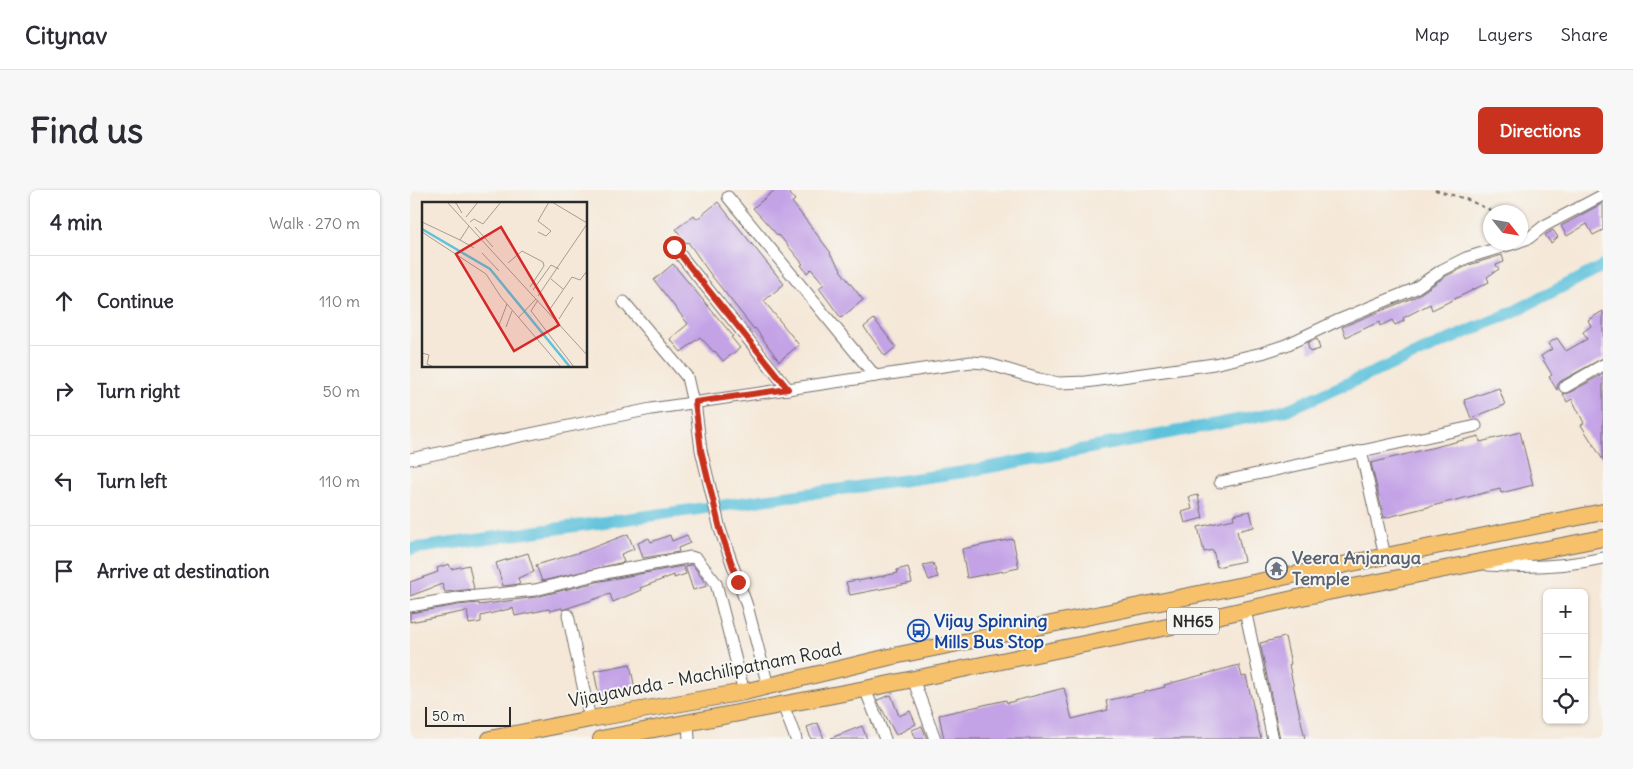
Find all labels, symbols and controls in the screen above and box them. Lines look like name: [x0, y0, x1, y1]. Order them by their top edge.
text: Citynav: [25, 20, 107, 50]
text: Map: [1414, 23, 1449, 46]
text: Layers: [1477, 23, 1533, 46]
text: Share: [1561, 23, 1608, 46]
button: Directions: [1478, 107, 1603, 154]
text: Find us: [30, 108, 143, 152]
inset map: [422, 202, 588, 368]
north arrow: [1483, 205, 1528, 250]
text: 4 min: [50, 209, 102, 236]
text: Walk · 270 m: [269, 213, 360, 233]
route start: [663, 236, 686, 259]
icon: ahead: [50, 287, 78, 315]
text: Continue: [97, 289, 174, 313]
text: 110 m: [319, 291, 360, 311]
icon: right: [50, 377, 78, 405]
text: Turn right: [97, 379, 180, 403]
text: 50 m: [322, 381, 360, 401]
icon: left: [50, 467, 78, 495]
text: Turn left: [97, 469, 167, 493]
text: 110 m: [319, 471, 360, 491]
place label: Veera Anjanaya Temple: [1292, 546, 1421, 590]
temple icon: Veera Anjanaya Temple: [1264, 556, 1288, 580]
icon: arrive: [50, 557, 78, 585]
text: Arrive at destination: [97, 559, 270, 583]
route end: [727, 571, 750, 594]
map controls: [1543, 589, 1588, 724]
button: +: [1543, 589, 1588, 634]
road number: NH65: [1167, 608, 1219, 634]
place label: Vijay Spinning Mills Bus Stop: [934, 609, 1048, 653]
bus stop icon: Vijay Spinning Mills Bus Stop: [906, 619, 930, 643]
button: −: [1543, 634, 1588, 679]
street label: Vijayawada - Machilipatnam Road: [567, 637, 844, 712]
button: locate: [1543, 679, 1588, 724]
scale bar: [425, 704, 511, 727]
text: 50 m: [432, 707, 465, 725]

